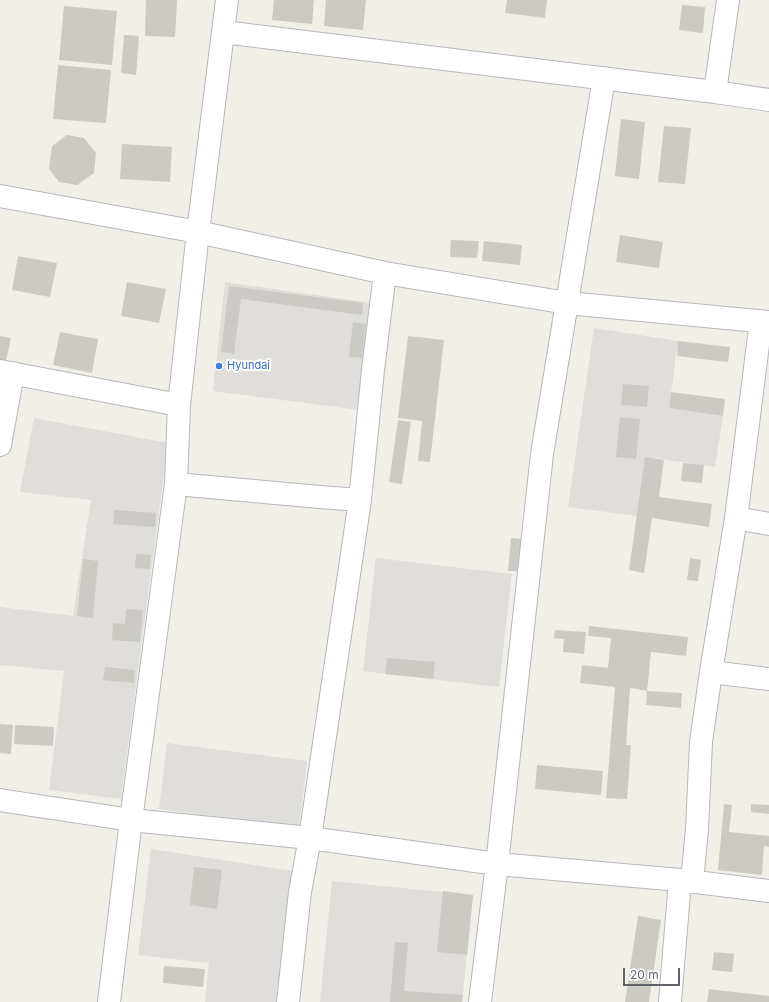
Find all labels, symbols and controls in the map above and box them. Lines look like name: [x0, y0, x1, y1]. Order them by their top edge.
place label: Hyundai: [227, 359, 270, 373]
marker: Hyundai: [214, 361, 224, 371]
scale bar: [625, 960, 682, 986]
text: 20 m: [630, 967, 659, 982]

